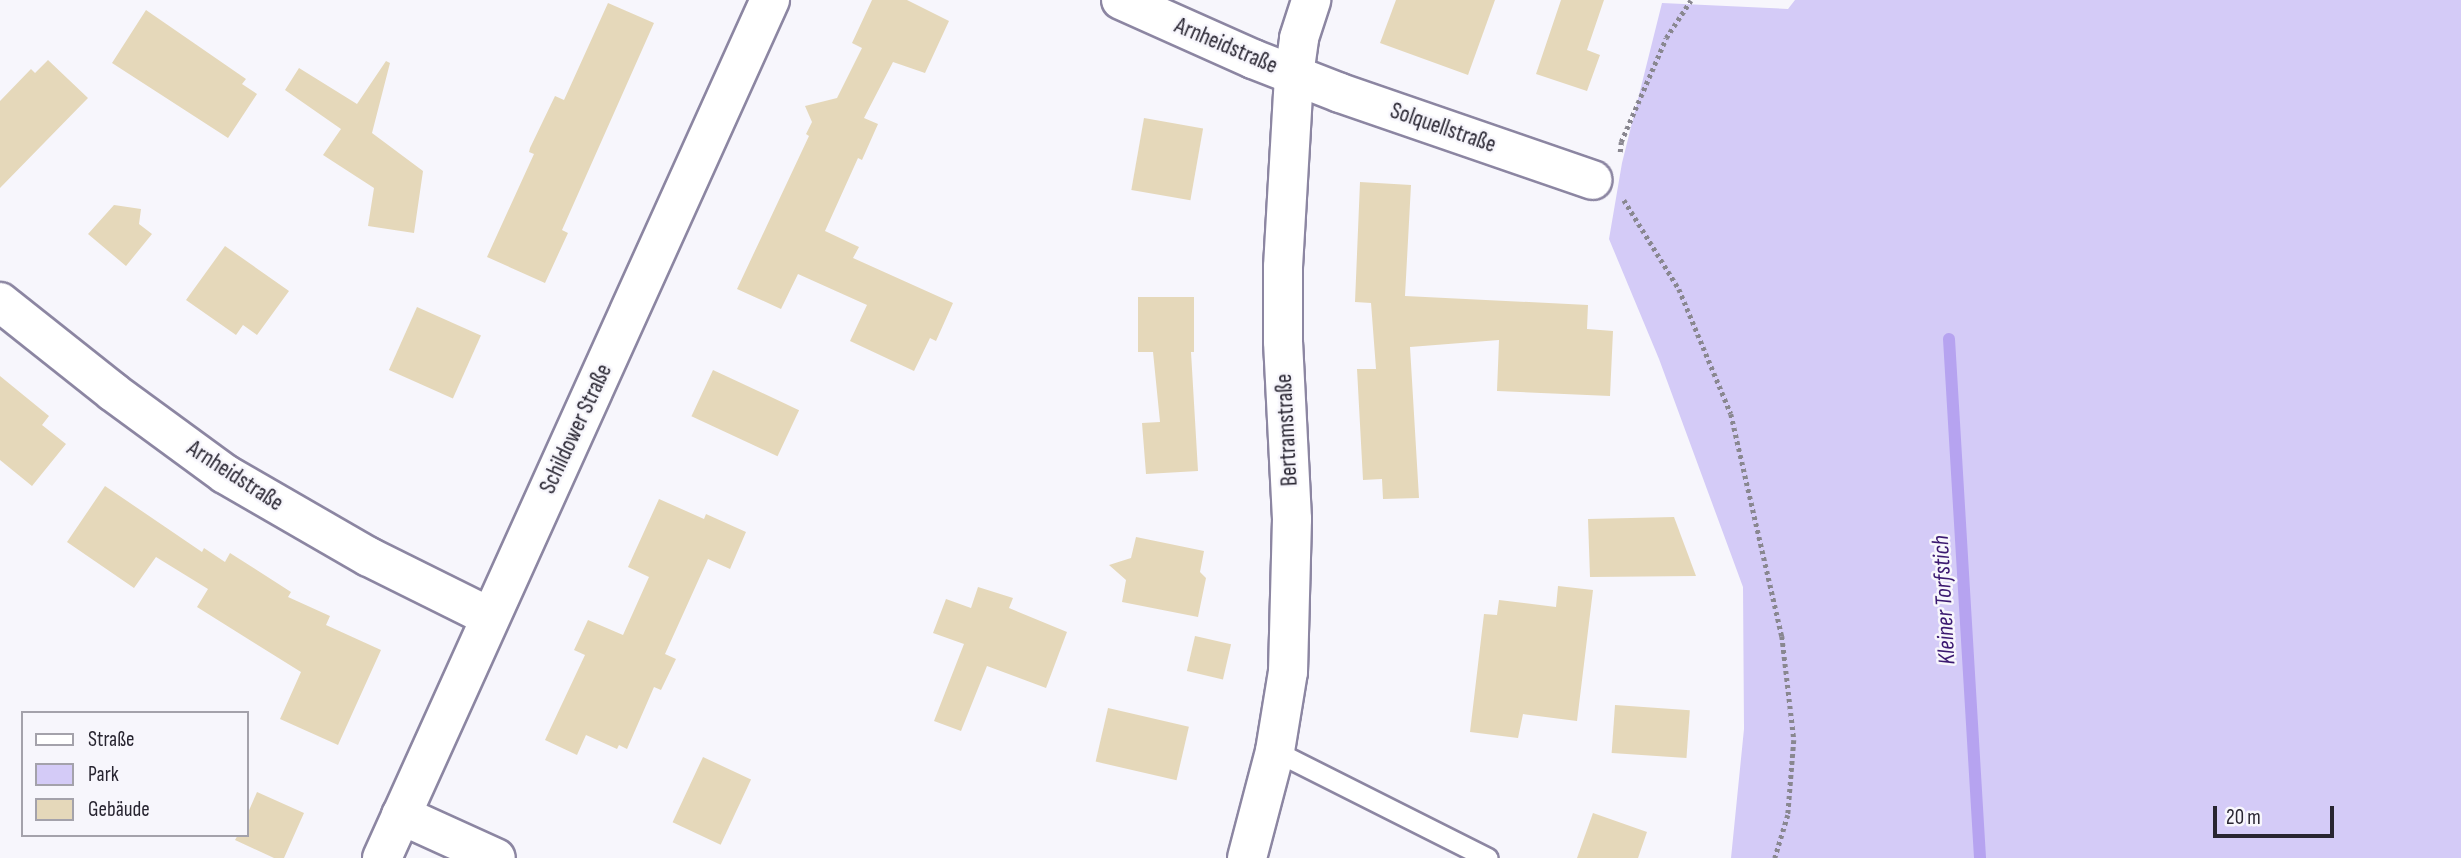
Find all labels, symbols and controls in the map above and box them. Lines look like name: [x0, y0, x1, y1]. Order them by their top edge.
street label: Arnheidstraße: [1170, 12, 1282, 80]
street label: Solquellstraße: [1387, 97, 1499, 159]
street label: Schildower Straße: [534, 360, 618, 498]
street label: Bertramstraße: [1270, 373, 1304, 487]
street label: Arnheidstraße: [182, 435, 288, 517]
water label: Kleiner Torfstich: [1926, 535, 1962, 665]
legend: [21, 711, 248, 837]
text: Straße: [88, 727, 134, 752]
text: Park: [88, 762, 119, 787]
scale bar: [2216, 792, 2337, 836]
text: Gebäude: [88, 797, 150, 822]
text: 20 m: [2226, 805, 2261, 830]

